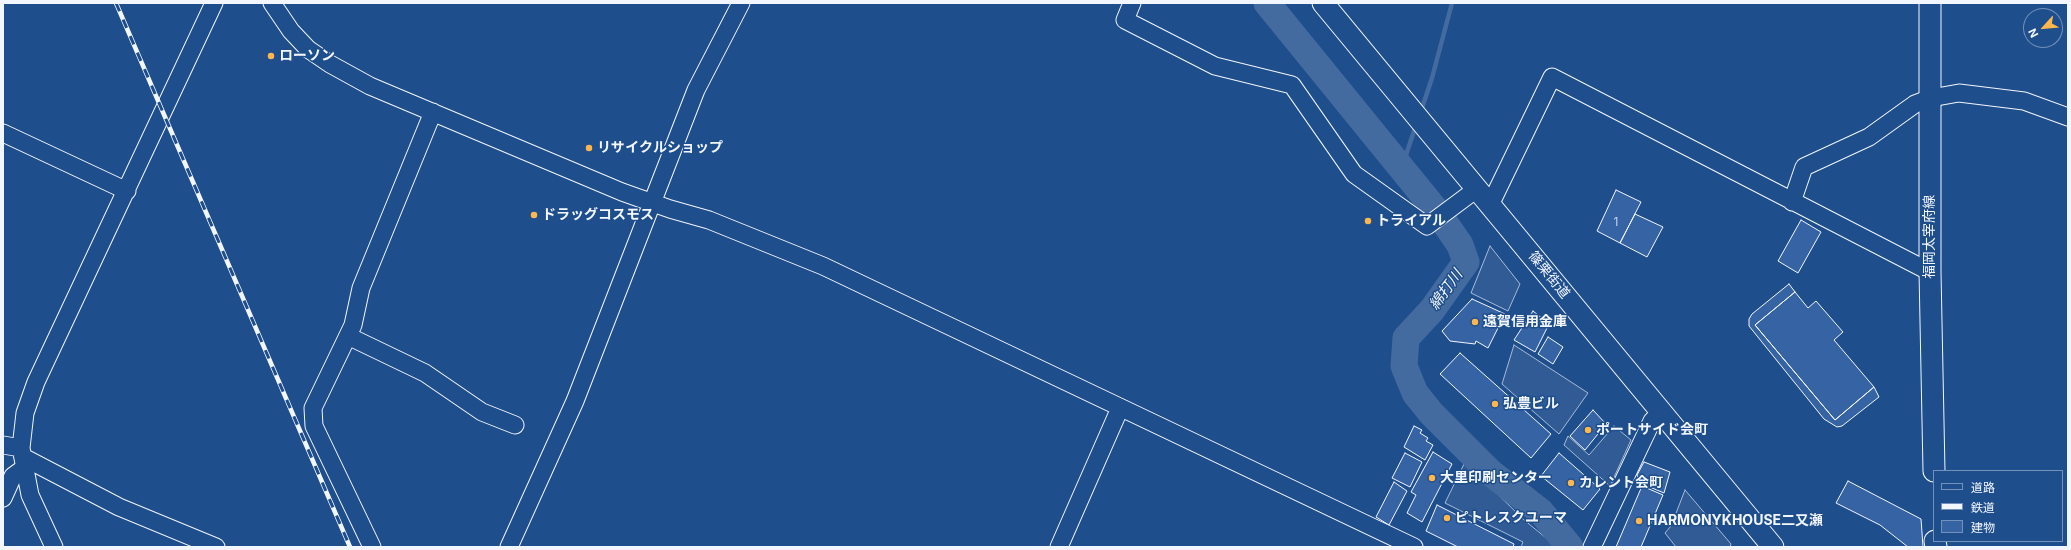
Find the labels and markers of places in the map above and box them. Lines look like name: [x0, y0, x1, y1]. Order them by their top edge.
place label: ローソン: [279, 48, 335, 64]
marker: ローソン: [266, 51, 276, 61]
place label: リサイクルショップ: [597, 140, 723, 156]
marker: リサイクルショップ: [584, 143, 594, 153]
place label: ドラッグコスモス: [542, 207, 654, 223]
marker: ドラッグコスモス: [529, 210, 539, 220]
place label: トライアル: [1376, 213, 1446, 229]
marker: トライアル: [1363, 216, 1373, 226]
place label: 遠賀信用金庫: [1483, 314, 1567, 330]
marker: 遠賀信用金庫: [1470, 317, 1480, 327]
place label: 弘豊ビル: [1503, 396, 1559, 412]
marker: 弘豊ビル: [1490, 399, 1500, 409]
place label: ポートサイド会町: [1596, 422, 1708, 438]
marker: ポートサイド会町: [1583, 425, 1593, 435]
place label: 大里印刷センター: [1440, 470, 1552, 486]
marker: 大里印刷センター: [1427, 473, 1437, 483]
place label: カレント会町: [1579, 475, 1663, 491]
marker: カレント会町: [1566, 478, 1576, 488]
place label: ピトレスクユーマ: [1455, 510, 1567, 526]
marker: ピトレスクユーマ: [1442, 513, 1452, 523]
place label: HARMONYKHOUSE二又瀬: [1647, 513, 1823, 529]
marker: HARMONYKHOUSE二又瀬: [1634, 516, 1644, 526]

